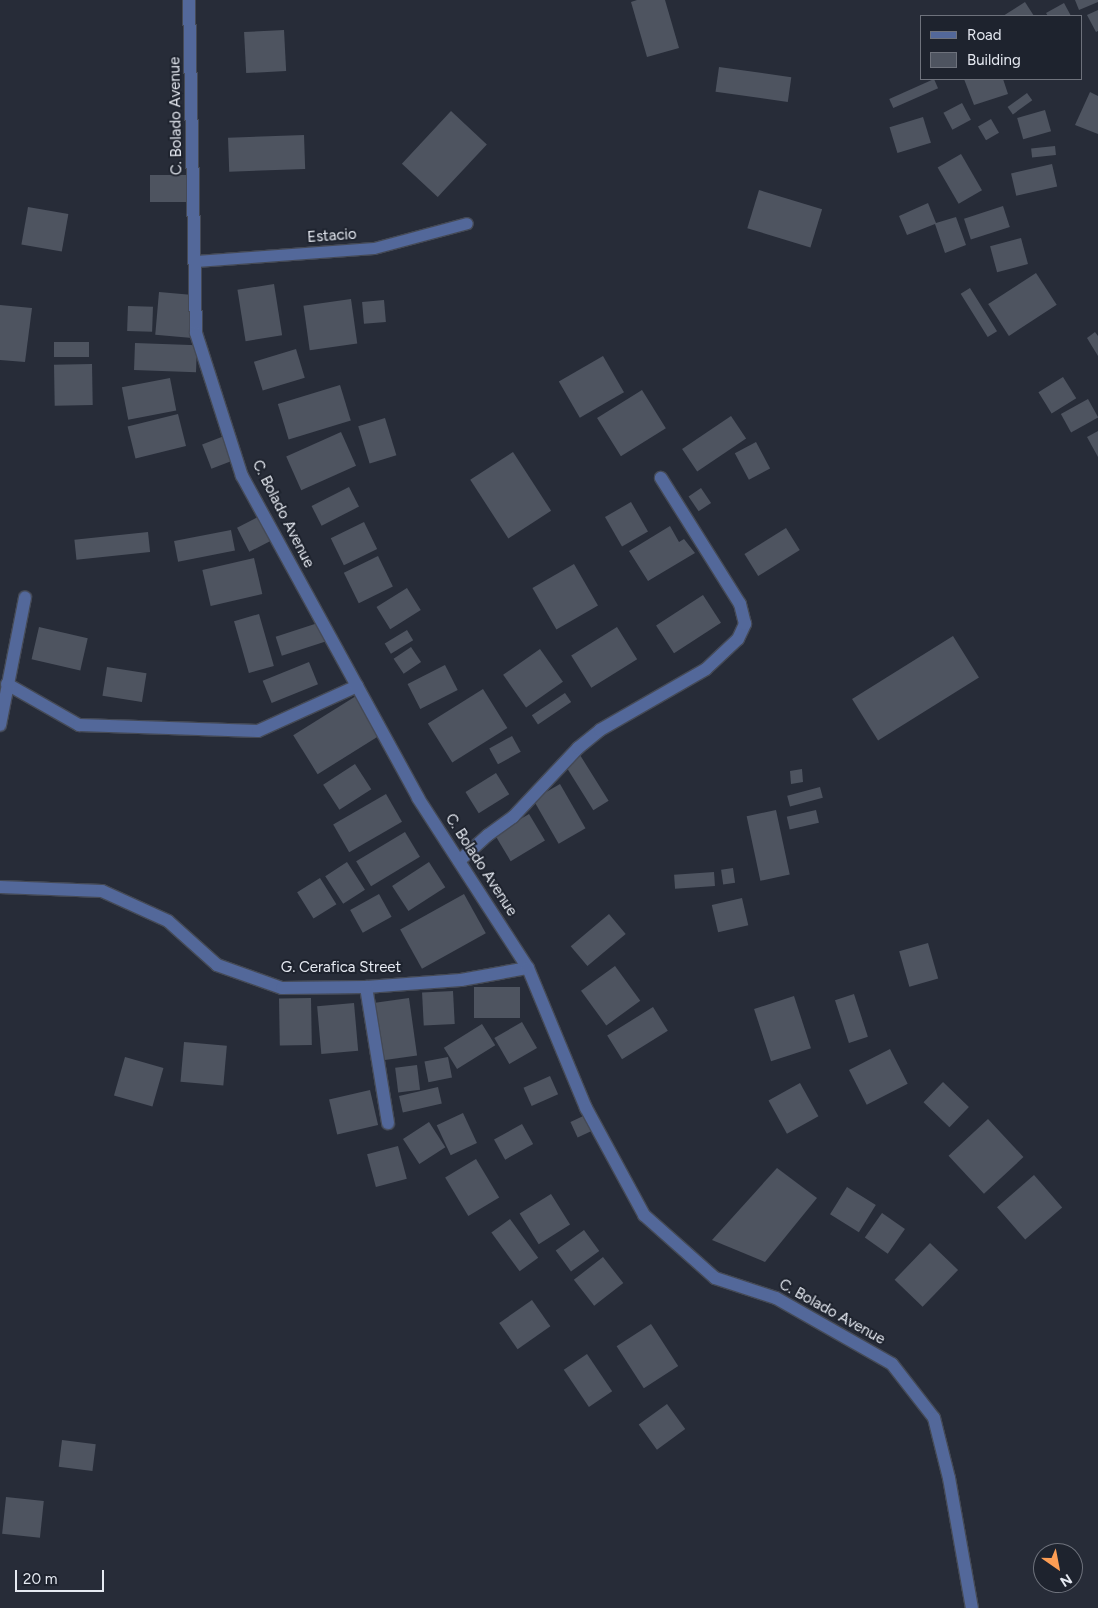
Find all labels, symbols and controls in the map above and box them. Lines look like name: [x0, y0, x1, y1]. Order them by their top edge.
legend: [920, 15, 1083, 80]
text: Road: [967, 26, 1002, 44]
text: Building: [967, 51, 1021, 69]
street label: C. Bolado Avenue: [166, 57, 186, 175]
street label: Estacio: [307, 225, 357, 247]
street label: C. Bolado Avenue: [248, 457, 318, 571]
street label: C. Bolado Avenue: [441, 810, 521, 920]
street label: G. Cerafica Street: [281, 959, 401, 977]
street label: C. Bolado Avenue: [776, 1275, 888, 1349]
north arrow: [1033, 1543, 1083, 1593]
scale bar: [18, 1560, 106, 1592]
text: 20 m: [23, 1570, 57, 1588]
text: N: [1057, 1570, 1075, 1590]

